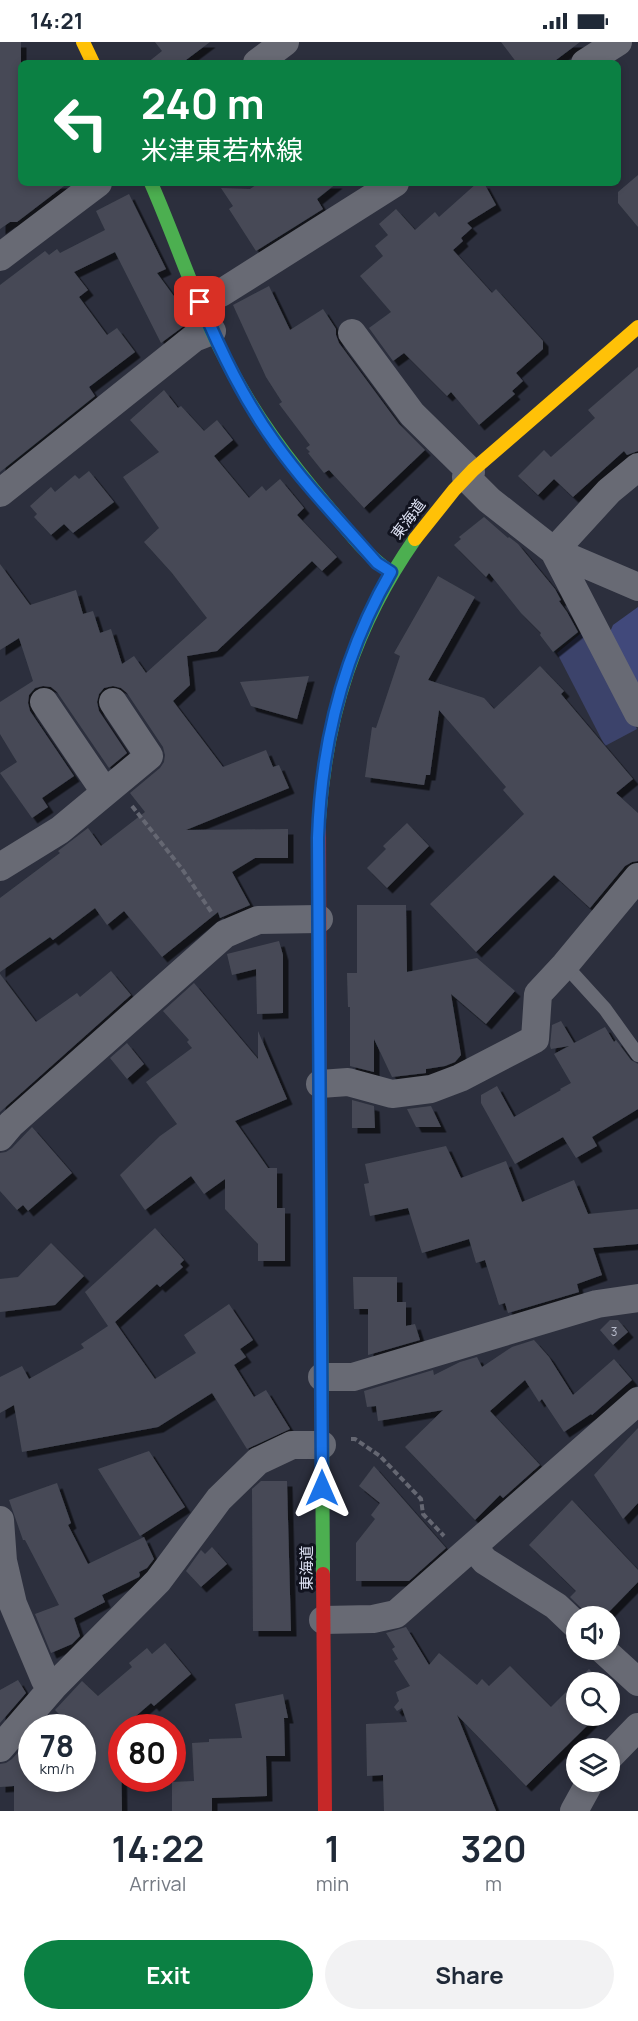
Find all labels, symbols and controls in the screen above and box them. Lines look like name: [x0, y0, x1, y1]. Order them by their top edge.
text: 14:21: [30, 6, 83, 36]
text: 240 m: [141, 74, 265, 132]
icon: left: [42, 84, 120, 162]
text: 米津東若林線: [141, 131, 303, 168]
pin: [174, 276, 225, 327]
icon: arrive: [183, 285, 216, 318]
street label: 東海道: [386, 495, 430, 543]
house number: 3: [611, 1323, 617, 1340]
position arrow: [290, 1456, 354, 1520]
street label: 東海道: [296, 1545, 317, 1591]
map controls: [566, 1606, 620, 1792]
button: sound: [566, 1606, 620, 1660]
button: search: [566, 1672, 620, 1726]
speed limit sign: 80: [108, 1714, 186, 1792]
text: 78: [40, 1725, 74, 1766]
button: layers: [566, 1738, 620, 1792]
text: km/h: [40, 1758, 74, 1779]
text: 14:22: [111, 1824, 204, 1873]
text: 1: [325, 1824, 340, 1873]
text: 320: [461, 1824, 527, 1873]
text: Arrival: [129, 1870, 186, 1897]
text: min: [316, 1870, 349, 1897]
text: m: [485, 1870, 502, 1897]
button: Exit: [24, 1940, 313, 2009]
button: Share: [325, 1940, 614, 2009]

